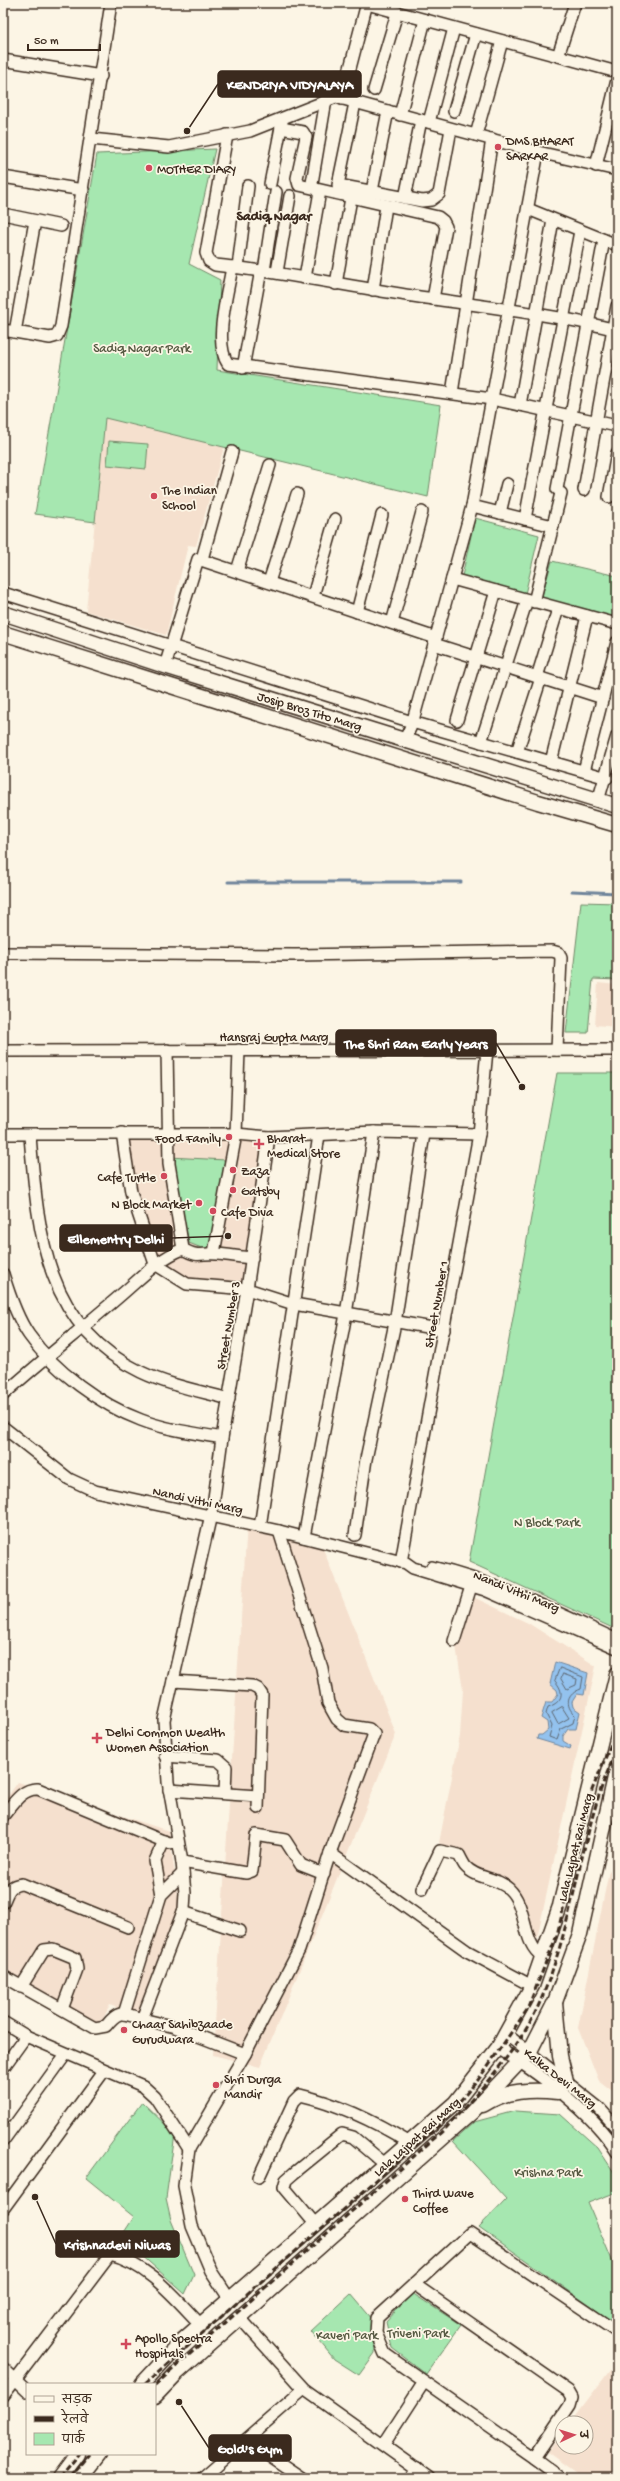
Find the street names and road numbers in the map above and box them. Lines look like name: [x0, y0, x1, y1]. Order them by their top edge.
street label: Josip Broz Tito Marg: [255, 689, 363, 735]
street label: Hansraj Gupta Marg: [220, 1031, 328, 1046]
street label: Street Number 1: [422, 1260, 452, 1349]
street label: Street Number 3: [214, 1280, 245, 1371]
street label: Nandi Vithi Marg: [151, 1485, 244, 1518]
street label: Nandi Vithi Marg: [471, 1568, 561, 1616]
street label: Lala Lajpat Rai Marg: [556, 1792, 597, 1903]
street label: Kalka Devi Marg: [520, 2046, 599, 2112]
street label: Lala Lajpat Rai Marg: [371, 2095, 464, 2181]

